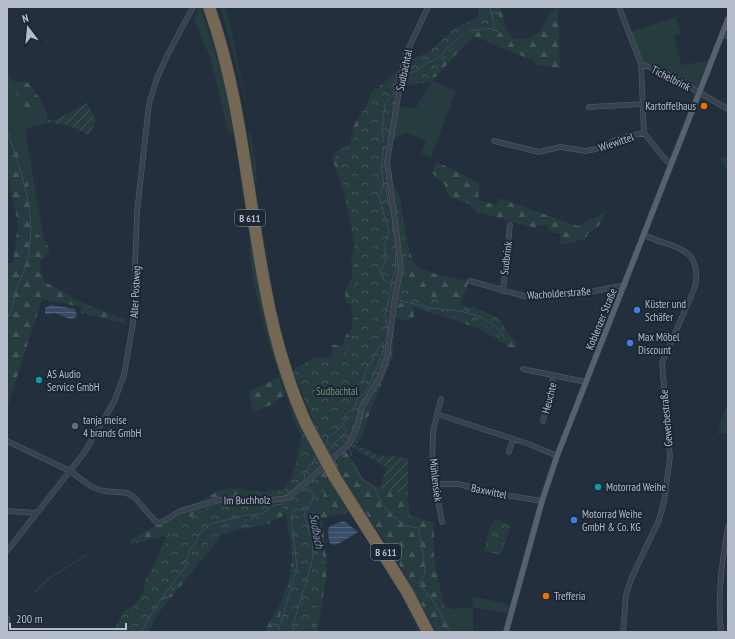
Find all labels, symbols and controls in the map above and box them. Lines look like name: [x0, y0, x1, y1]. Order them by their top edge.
north arrow: [8, 8, 48, 48]
text: N: [20, 11, 30, 26]
street label: Sudbachtal: [393, 48, 415, 92]
street label: Tichelbrink: [649, 62, 694, 94]
place label: Kartoffelhaus: [645, 99, 696, 113]
marker: Kartoffelhaus: [699, 101, 709, 111]
street label: Wiewittel: [597, 129, 636, 155]
road number: B 611: [235, 210, 265, 226]
street label: Sudbrink: [497, 240, 515, 275]
street label: Alter Postweg: [127, 265, 143, 318]
street label: Wacholderstraße: [527, 284, 592, 302]
street label: Koblenzer Straße: [582, 286, 620, 352]
place label: Küster und Schäfer: [645, 297, 686, 324]
marker: Küster und Schäfer: [632, 305, 642, 315]
place label: Max Möbel Discount: [638, 330, 680, 357]
marker: Max Möbel Discount: [625, 338, 635, 348]
place label: AS Audio Service GmbH: [47, 367, 100, 394]
marker: AS Audio Service GmbH: [34, 375, 44, 385]
street label: Heuchte: [538, 381, 560, 415]
park label: Sudbachtal: [316, 384, 359, 398]
street label: Gewerbestraße: [656, 388, 675, 447]
place label: tanja meise 4 brands GmbH: [83, 413, 141, 440]
marker: tanja meise 4 brands GmbH: [70, 421, 80, 431]
street label: Mühlensiek: [426, 458, 446, 503]
street label: Baxwittel: [470, 480, 509, 502]
place label: Motorrad Weihe: [606, 480, 667, 494]
marker: Motorrad Weihe: [593, 482, 603, 492]
street label: Im Buchholz: [223, 493, 271, 507]
place label: Motorrad Weihe GmbH & Co. KG: [582, 507, 643, 534]
water label: Sudbach: [307, 512, 328, 550]
marker: Motorrad Weihe GmbH & Co. KG: [569, 515, 579, 525]
road number: B 611: [371, 544, 401, 560]
place label: Trefferia: [554, 589, 585, 603]
marker: Trefferia: [541, 591, 551, 601]
scale bar: [10, 605, 126, 631]
text: 200 m: [16, 611, 43, 626]

